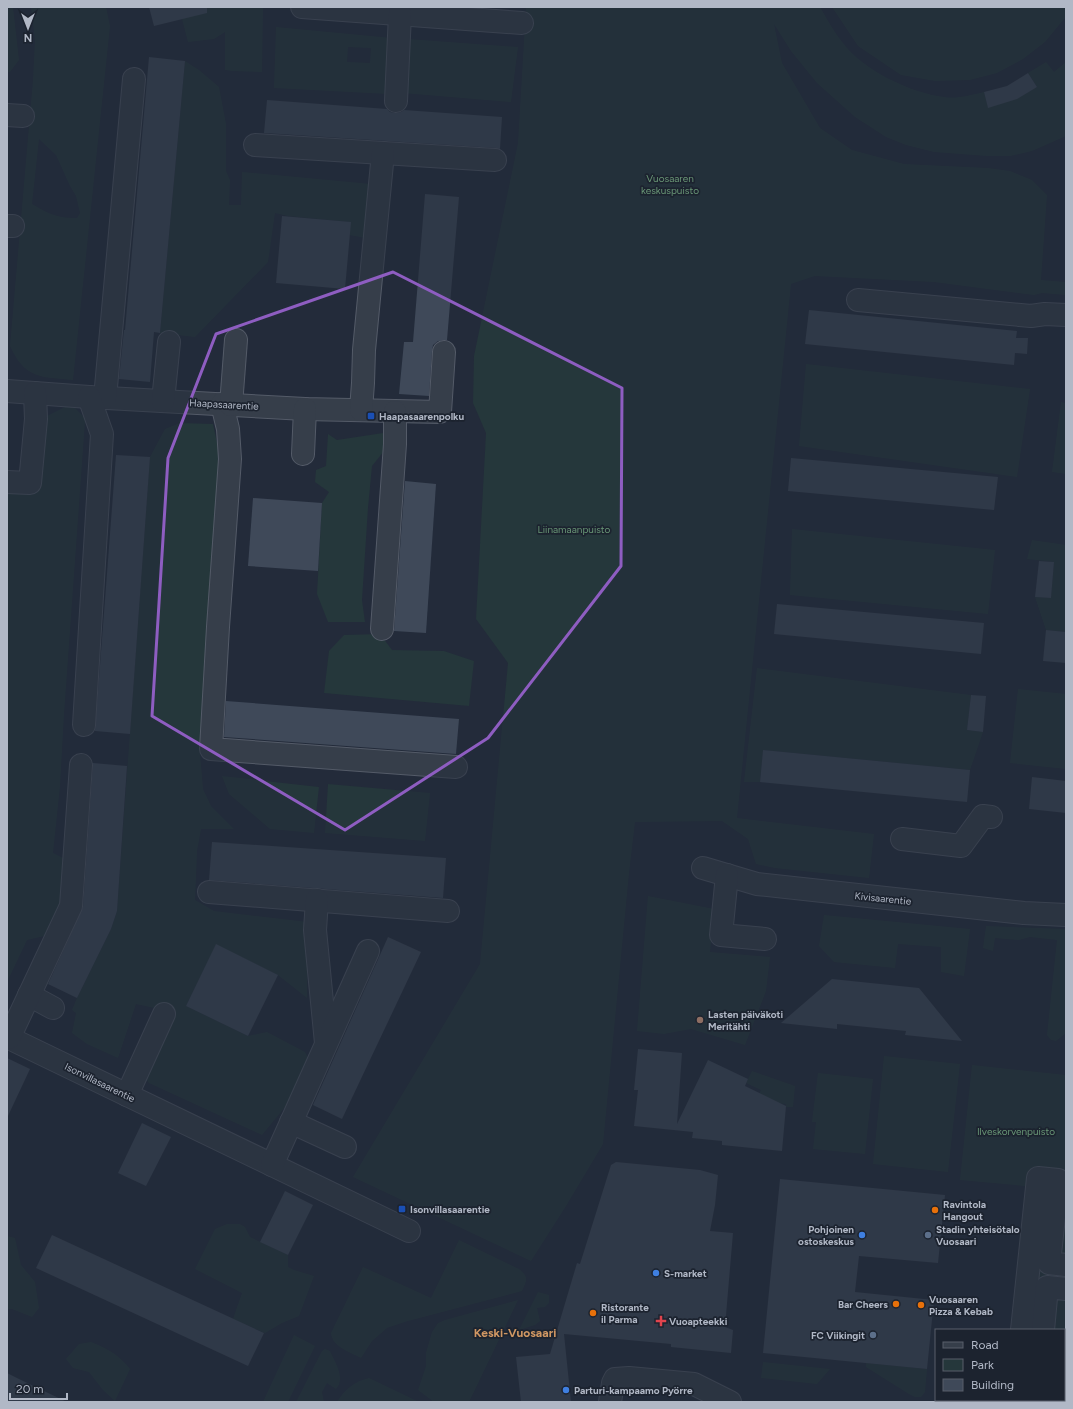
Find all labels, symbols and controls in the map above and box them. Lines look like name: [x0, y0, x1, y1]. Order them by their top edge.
north arrow: [8, 8, 48, 48]
text: N: [24, 31, 32, 44]
park label: Vuosaaren keskuspuisto: [641, 172, 699, 197]
street label: Haapasaarentie: [189, 396, 260, 413]
place label: Haapasaarenpolku: [379, 410, 464, 423]
marker: Haapasaarenpolku: [366, 411, 376, 421]
park label: Liinamaanpuisto: [538, 523, 611, 536]
street label: Kivisaarentie: [854, 889, 912, 908]
place label: Lasten päiväkoti Meritähti: [708, 1008, 784, 1033]
marker: Lasten päiväkoti Meritähti: [695, 1015, 705, 1025]
street label: Isonvillasaarentie: [63, 1060, 138, 1105]
park label: Ilveskorvenpuisto: [977, 1125, 1055, 1138]
place label: Ravintola Hangout: [943, 1198, 986, 1223]
place label: Isonvillasaarentie: [410, 1203, 490, 1216]
marker: Isonvillasaarentie: [397, 1204, 407, 1214]
marker: Ravintola Hangout: [930, 1205, 940, 1215]
place label: Pohjoinen ostoskeskus: [798, 1223, 854, 1248]
place label: Stadin yhteisötalo Vuosaari: [936, 1223, 1020, 1248]
marker: Pohjoinen ostoskeskus: [857, 1230, 867, 1240]
marker: Stadin yhteisötalo Vuosaari: [923, 1230, 933, 1240]
place label: S-market: [664, 1267, 707, 1280]
marker: S-market: [651, 1268, 661, 1278]
place label: Vuosaaren Pizza & Kebab: [929, 1293, 993, 1318]
place label: Bar Cheers: [838, 1298, 888, 1311]
marker: Bar Cheers: [891, 1299, 901, 1309]
marker: Vuosaaren Pizza & Kebab: [916, 1300, 926, 1310]
place label: Ristorante il Parma: [601, 1301, 649, 1326]
marker: Ristorante il Parma: [588, 1308, 598, 1318]
place label: Vuoapteekki: [669, 1315, 728, 1328]
marker: Vuoapteekki: [656, 1316, 666, 1326]
district label: Keski-Vuosaari: [474, 1326, 556, 1340]
place label: FC Viikingit: [811, 1329, 865, 1342]
legend: [935, 1329, 1065, 1401]
marker: FC Viikingit: [868, 1330, 878, 1340]
text: Road: [971, 1338, 999, 1352]
text: Park: [971, 1358, 994, 1372]
scale bar: [10, 1375, 67, 1401]
text: Building: [971, 1378, 1014, 1392]
text: 20 m: [16, 1382, 44, 1396]
place label: Parturi-kampaamo Pyörre: [574, 1384, 693, 1397]
marker: Parturi-kampaamo Pyörre: [561, 1385, 571, 1395]

